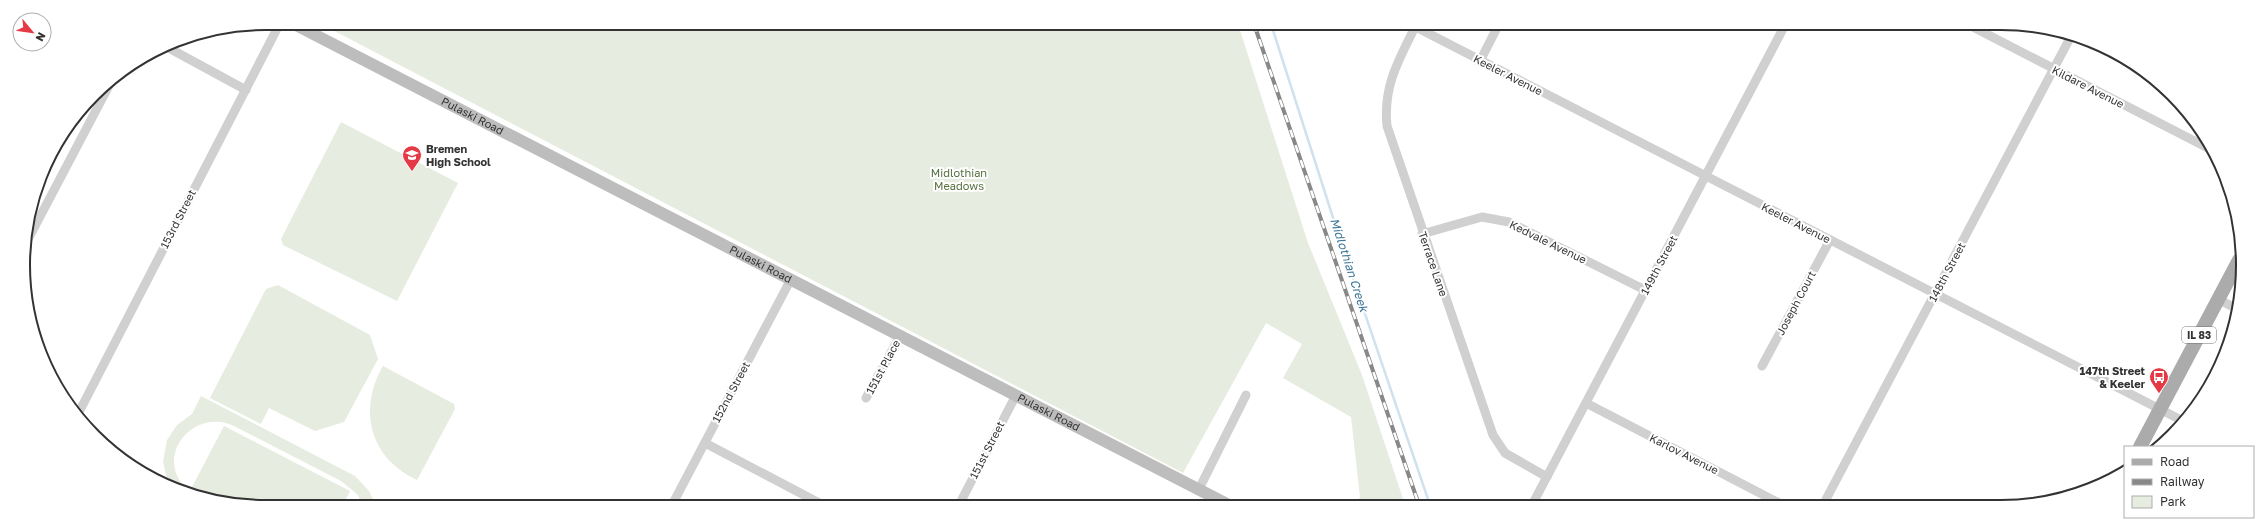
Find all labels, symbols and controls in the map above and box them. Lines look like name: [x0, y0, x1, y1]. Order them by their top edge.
north arrow: [12, 12, 52, 52]
text: N: [33, 30, 49, 44]
street label: Keeler Avenue: [1472, 52, 1545, 98]
street label: Kildare Avenue: [2050, 63, 2126, 110]
street label: Pulaski Road: [439, 94, 506, 137]
place label: Bremen High School: [426, 142, 491, 168]
school or university icon: Bremen High School: [401, 144, 423, 172]
park label: Midlothian Meadows: [931, 166, 987, 192]
street label: 153rd Street: [157, 187, 198, 250]
street label: Keeler Avenue: [1760, 200, 1833, 246]
water label: Midlothian Creek: [1327, 216, 1372, 315]
street label: Kedvale Avenue: [1508, 217, 1589, 266]
street label: Terrace Lane: [1416, 230, 1451, 298]
street label: 149th Street: [1638, 233, 1680, 297]
street label: 148th Street: [1926, 240, 1968, 304]
street label: Pulaski Road: [727, 242, 794, 285]
street label: Joseph Court: [1773, 268, 1818, 337]
road number: IL 83: [2182, 327, 2216, 343]
street label: 151st Place: [863, 338, 902, 396]
street label: 152nd Street: [709, 359, 752, 424]
place label: 147th Street & Keeler: [2080, 364, 2146, 390]
bus stop icon: 147th Street & Keeler: [2148, 366, 2170, 394]
street label: Pulaski Road: [1016, 390, 1082, 433]
street label: 151st Street: [967, 419, 1007, 481]
street label: Karlov Avenue: [1648, 431, 1721, 476]
legend: [2124, 446, 2254, 518]
text: Road: [2160, 454, 2189, 469]
text: Railway: [2160, 474, 2205, 489]
text: Park: [2160, 494, 2186, 509]

